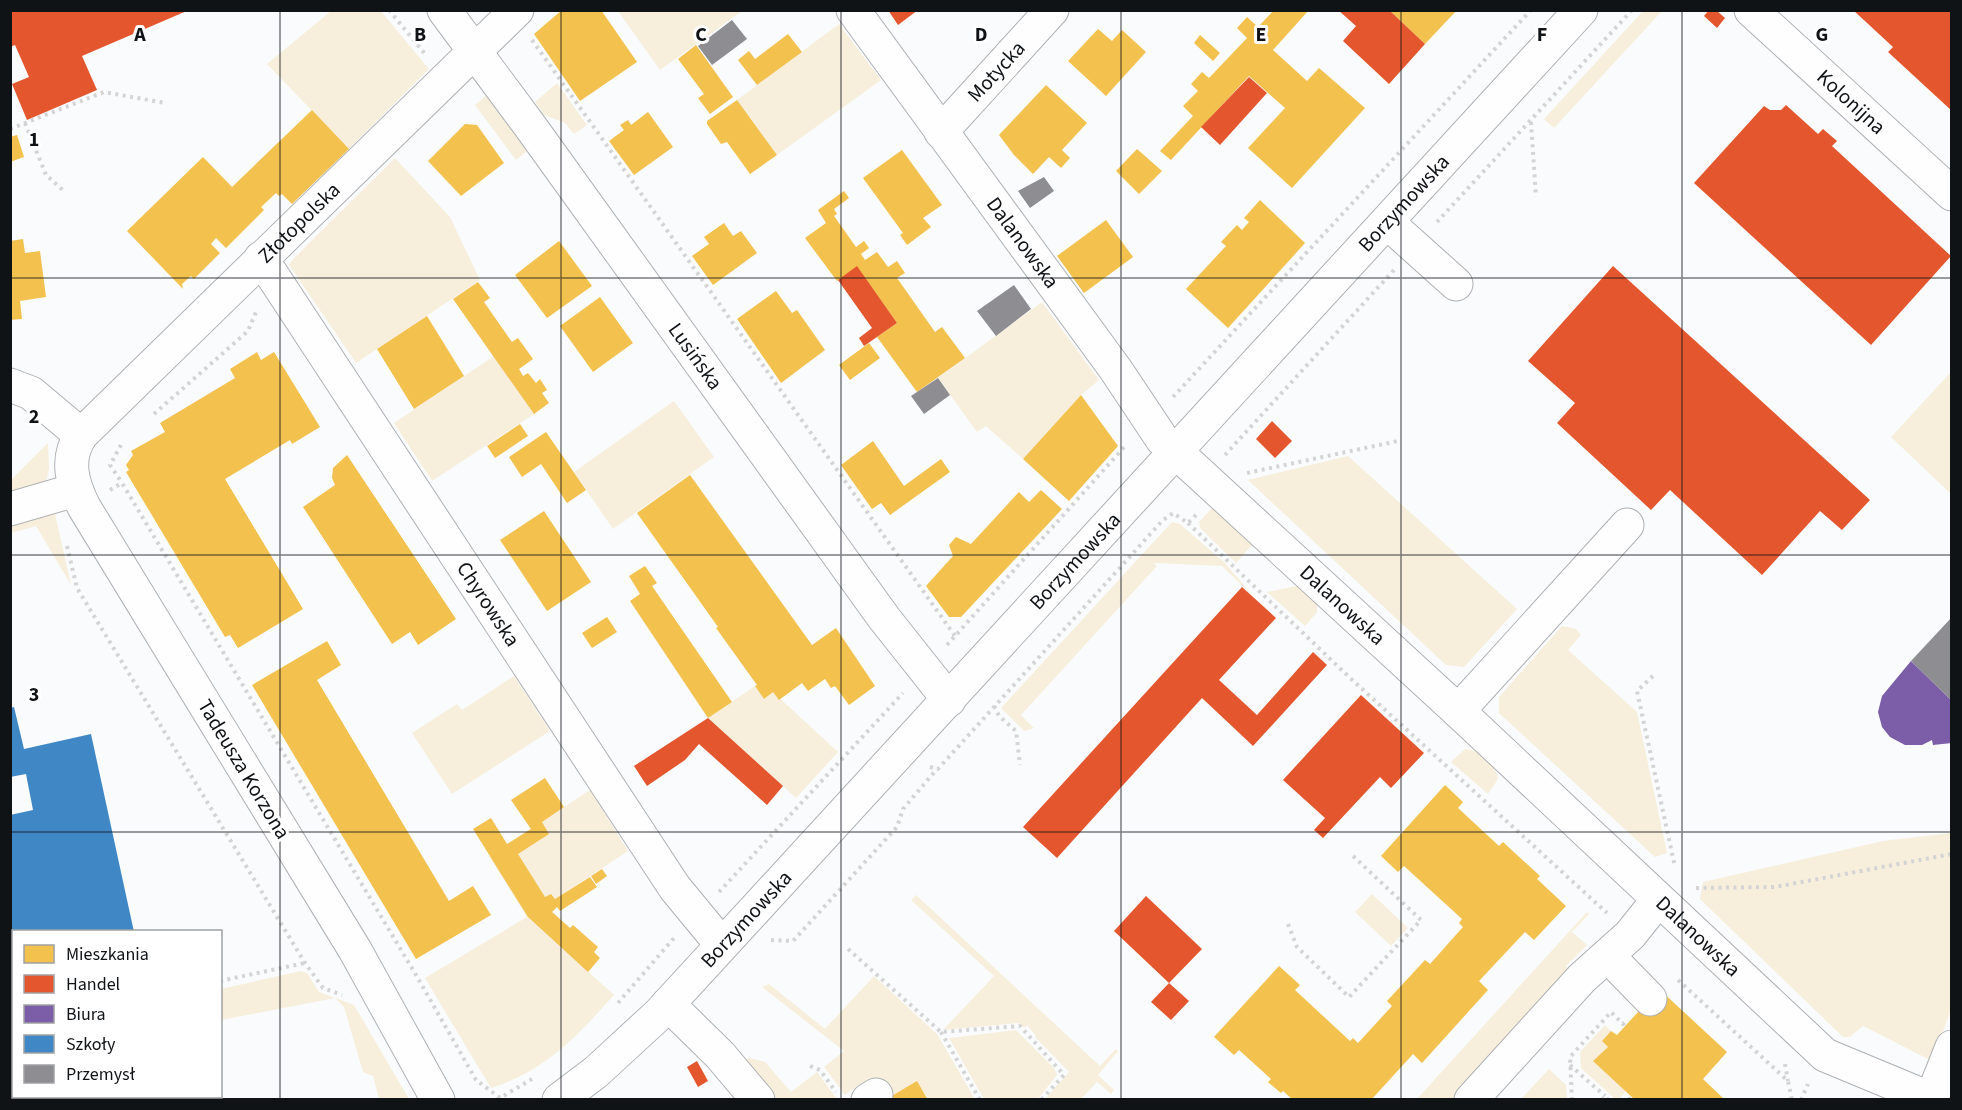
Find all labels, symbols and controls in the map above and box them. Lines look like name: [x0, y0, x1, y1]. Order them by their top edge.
text: A: [133, 21, 146, 49]
text: B: [414, 21, 426, 49]
text: C: [695, 21, 707, 49]
text: D: [975, 21, 987, 49]
text: E: [1256, 21, 1266, 49]
text: F: [1537, 21, 1547, 49]
text: G: [1816, 21, 1828, 49]
street label: Motycka: [960, 34, 1032, 109]
street label: Kolonijna: [1810, 62, 1892, 141]
text: 1: [29, 126, 39, 154]
street label: Borzymowska: [1351, 148, 1456, 259]
street label: Złotopolska: [251, 175, 347, 270]
street label: Dalanowska: [979, 191, 1067, 295]
street label: Lusińska: [661, 316, 730, 396]
text: 2: [29, 403, 39, 431]
street label: Borzymowska: [1022, 506, 1128, 617]
street label: Chyrowska: [449, 555, 527, 652]
street label: Dalanowska: [1293, 558, 1392, 652]
text: 3: [29, 681, 39, 709]
street label: Tadeusza Korzona: [190, 693, 298, 845]
street label: Borzymowska: [694, 864, 799, 974]
street label: Dalanowska: [1649, 889, 1748, 984]
legend: [12, 930, 222, 1098]
text: Mieszkania: [66, 942, 149, 967]
text: Handel: [66, 972, 120, 997]
text: Biura: [66, 1002, 106, 1027]
text: Szkoły: [66, 1032, 116, 1057]
text: Przemysł: [66, 1062, 136, 1087]

